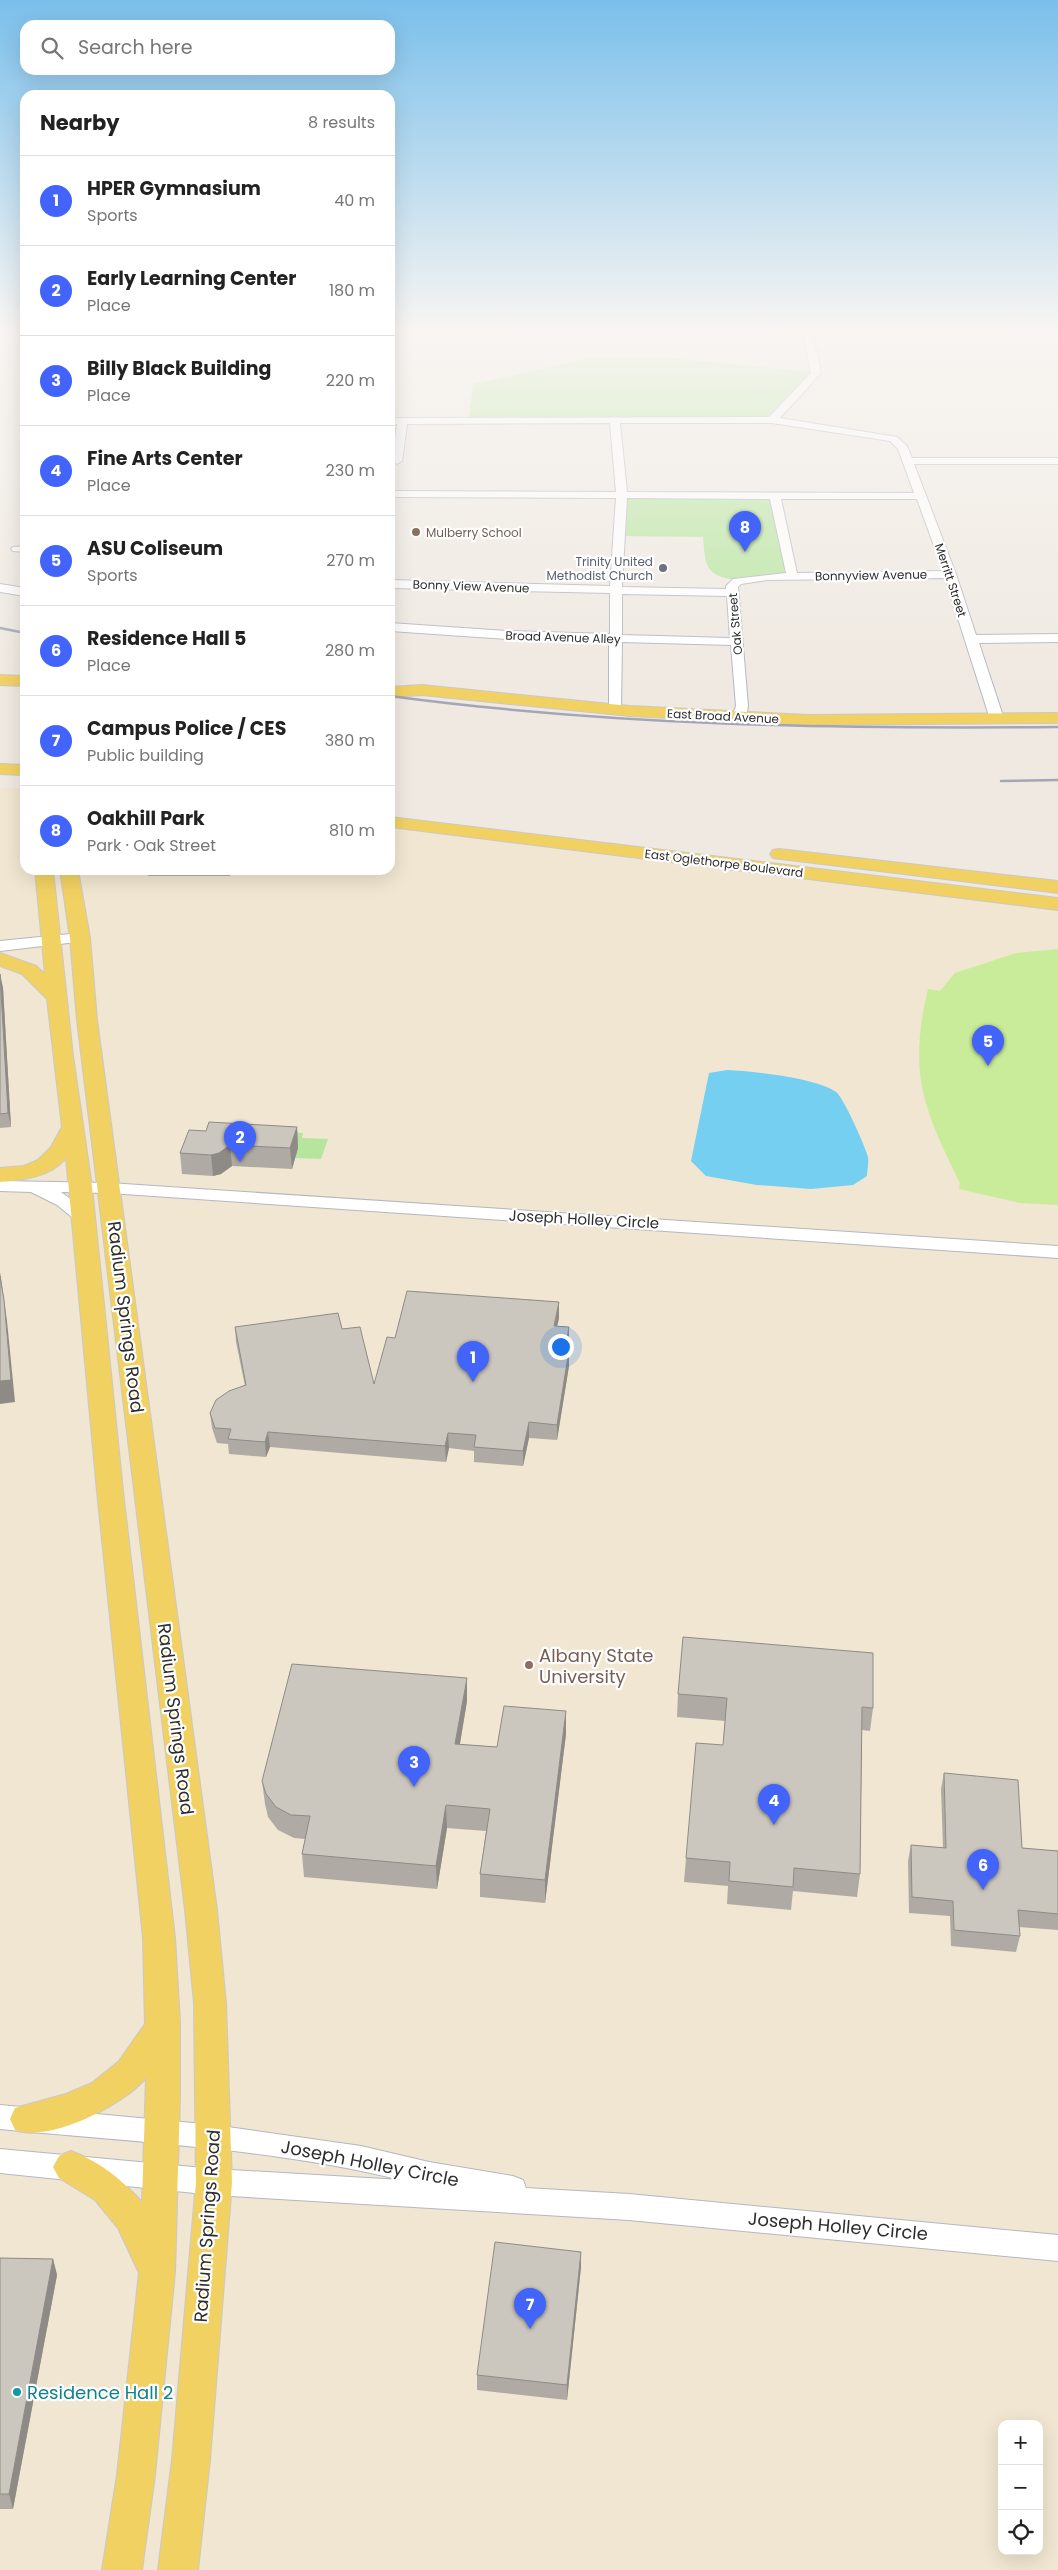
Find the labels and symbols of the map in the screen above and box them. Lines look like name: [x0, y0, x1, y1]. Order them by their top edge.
pin: 8: [729, 511, 761, 552]
place label: Mulberry School: [426, 524, 522, 541]
marker: Mulberry School: [410, 526, 422, 538]
street label: Merritt Street: [931, 541, 971, 619]
place label: Trinity United Methodist Church: [547, 553, 653, 584]
marker: Trinity United Methodist Church: [657, 562, 669, 574]
street label: Bonnyview Avenue: [815, 566, 927, 584]
street label: Bonny View Avenue: [412, 575, 530, 597]
street label: Oak Street: [724, 592, 746, 656]
street label: Broad Avenue Alley: [505, 626, 621, 648]
street label: East Broad Avenue: [667, 705, 779, 727]
street label: East Oglethorpe Boulevard: [644, 845, 804, 881]
pin: 5: [972, 1025, 1004, 1066]
pin: 2: [224, 1121, 256, 1162]
street label: Joseph Holley Circle: [508, 1205, 660, 1233]
street label: Radium Springs Road: [102, 1220, 150, 1414]
your location: [548, 1334, 574, 1360]
pin: 1: [457, 1341, 489, 1382]
street label: Radium Springs Road: [152, 1622, 200, 1816]
place label: Albany State University: [539, 1643, 653, 1689]
marker: Albany State University: [523, 1659, 535, 1671]
pin: 3: [398, 1746, 430, 1787]
pin: 4: [758, 1784, 790, 1825]
pin: 6: [967, 1849, 999, 1890]
street label: Radium Springs Road: [188, 2129, 226, 2323]
street label: Joseph Holley Circle: [279, 2134, 461, 2192]
street label: Joseph Holley Circle: [747, 2206, 929, 2246]
pin: 7: [514, 2288, 546, 2329]
place label: Residence Hall 2: [27, 2380, 173, 2405]
marker: Residence Hall 2: [11, 2386, 23, 2398]

